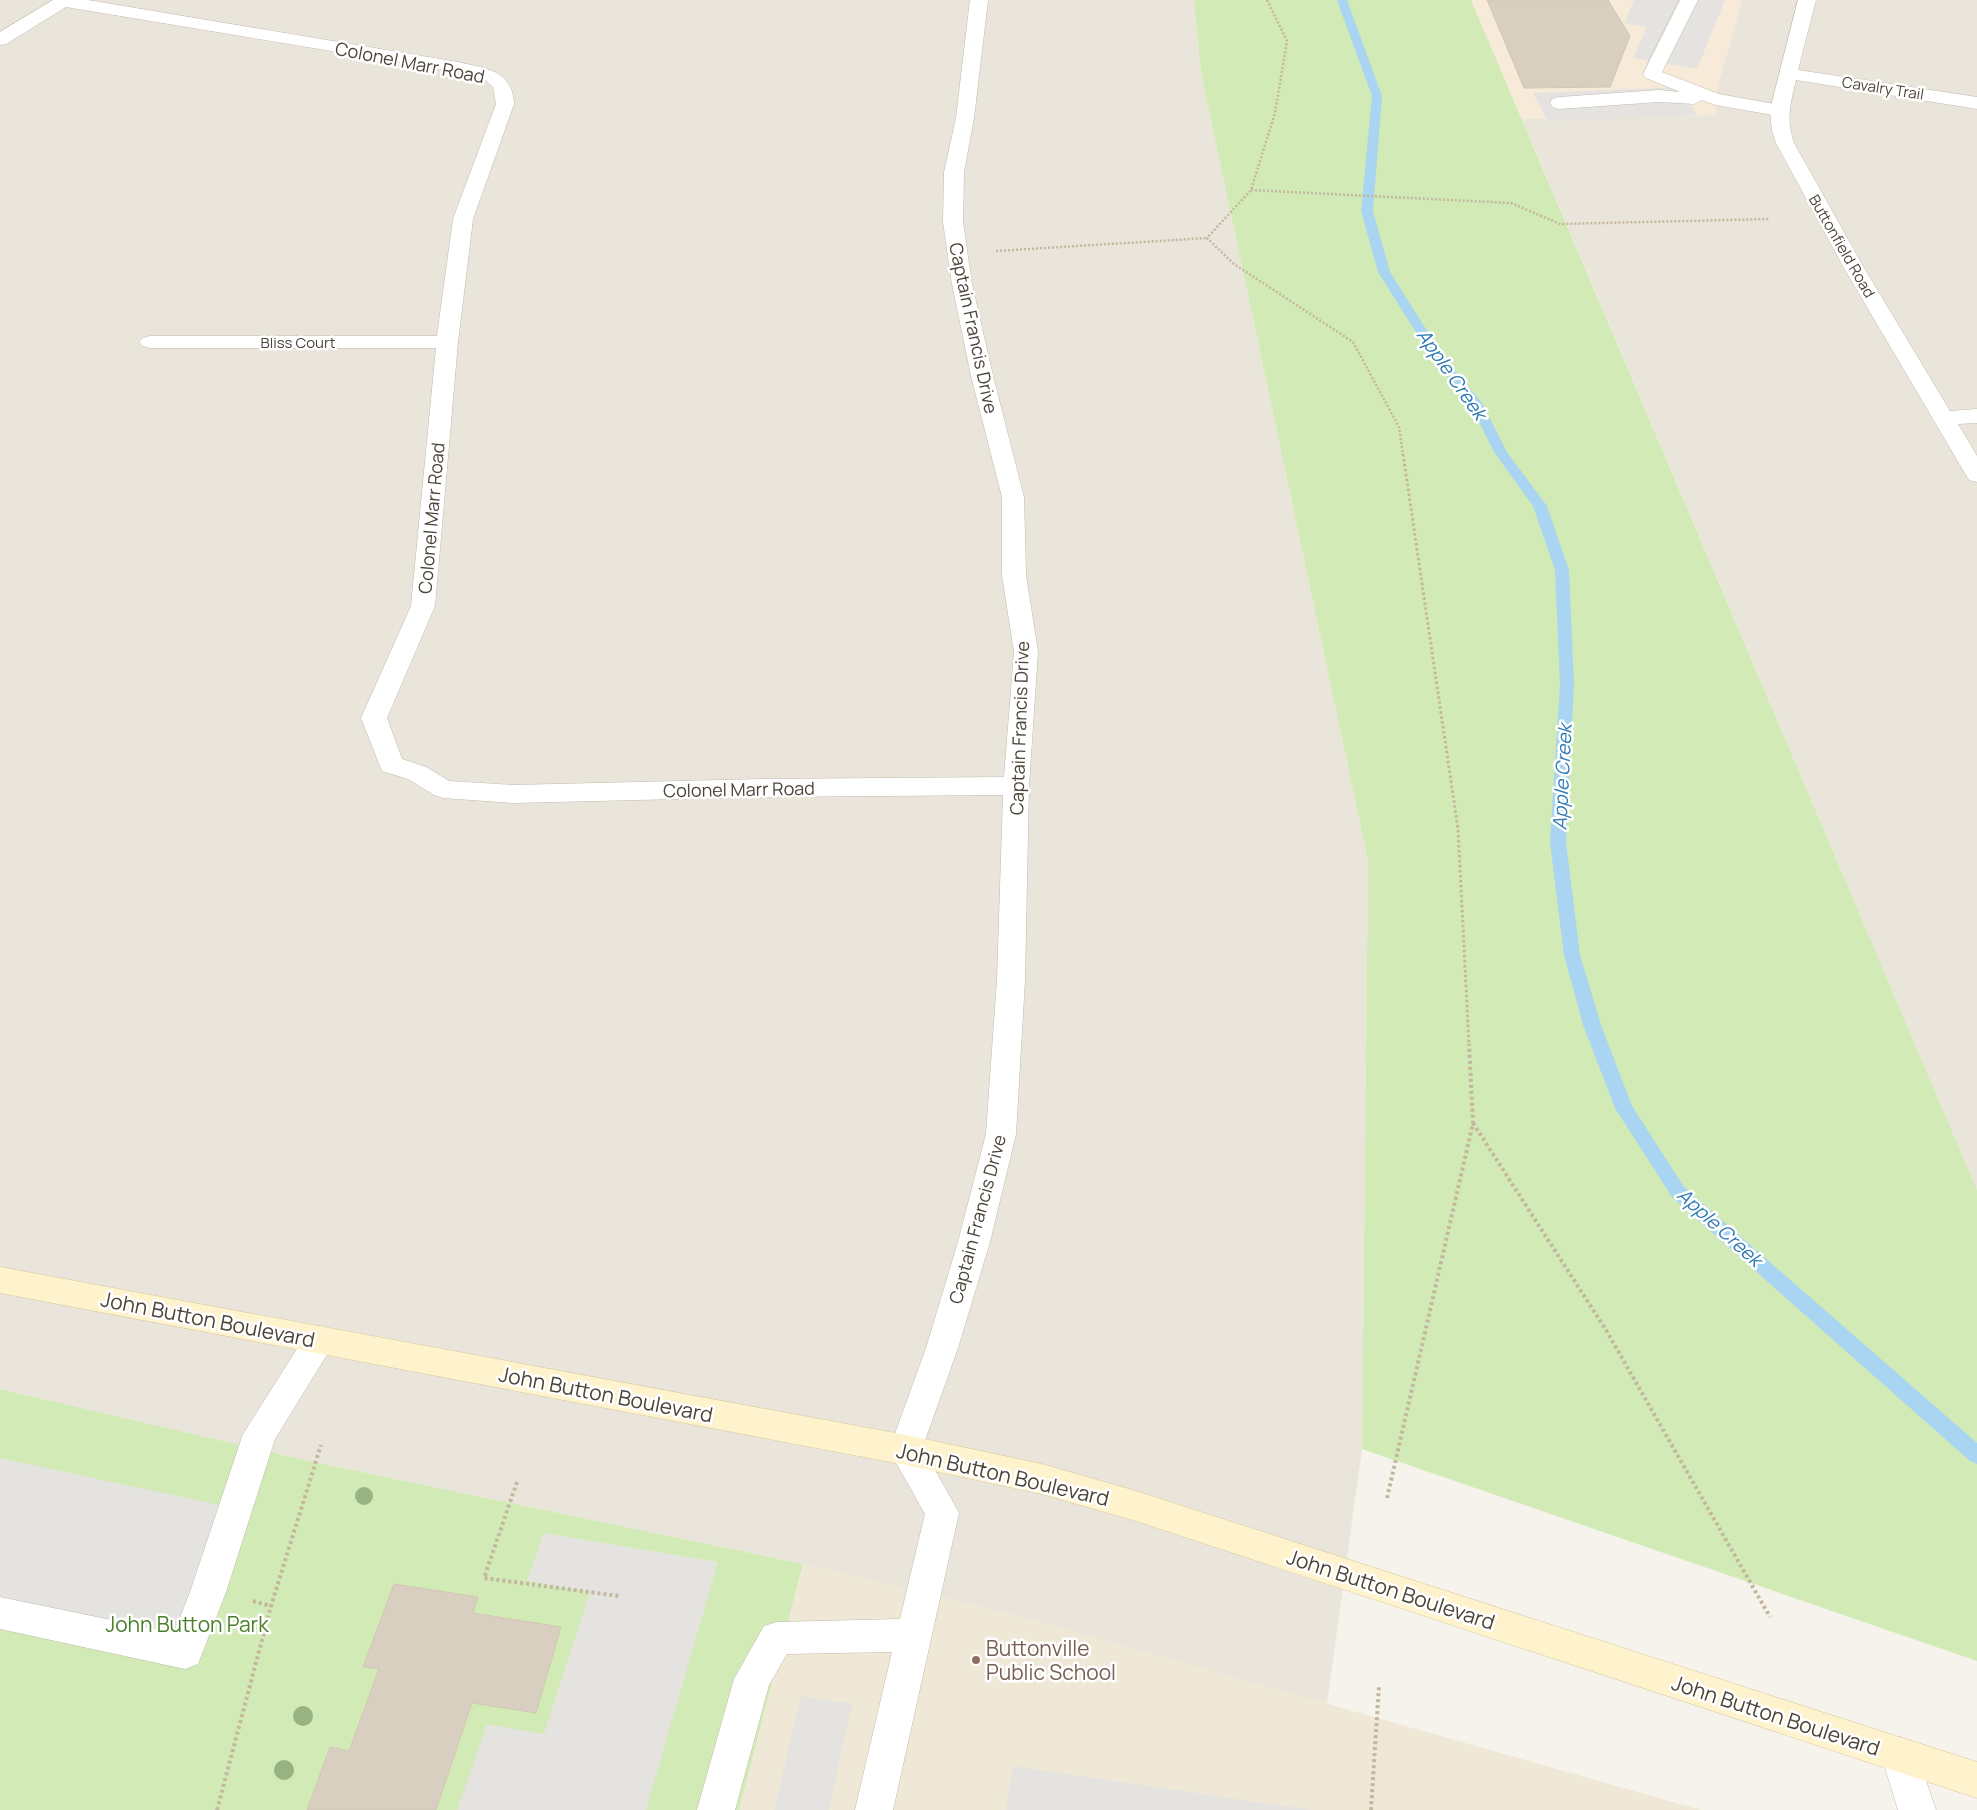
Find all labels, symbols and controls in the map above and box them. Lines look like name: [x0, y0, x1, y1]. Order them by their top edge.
street label: Colonel Marr Road: [333, 36, 487, 88]
street label: Cavalry Trail: [1841, 71, 1925, 105]
street label: Buttonfield Road: [1804, 191, 1880, 301]
street label: Captain Francis Drive: [944, 240, 1004, 416]
water label: Apple Creek: [1411, 323, 1494, 427]
street label: Bliss Court: [261, 332, 335, 353]
street label: Colonel Marr Road: [412, 441, 450, 595]
street label: Captain Francis Drive: [1004, 641, 1034, 815]
water label: Apple Creek: [1546, 721, 1578, 830]
street label: Colonel Marr Road: [663, 776, 815, 802]
street label: Captain Francis Drive: [943, 1132, 1011, 1306]
water label: Apple Creek: [1672, 1182, 1770, 1274]
street label: John Button Boulevard: [99, 1285, 317, 1353]
street label: John Button Boulevard: [497, 1360, 715, 1428]
street label: John Button Boulevard: [894, 1436, 1112, 1512]
street label: John Button Boulevard: [1283, 1542, 1499, 1636]
park label: John Button Park: [105, 1610, 269, 1638]
place label: Buttonville Public School: [986, 1634, 1116, 1686]
marker: Buttonville Public School: [970, 1654, 982, 1666]
street label: John Button Boulevard: [1668, 1668, 1884, 1762]

